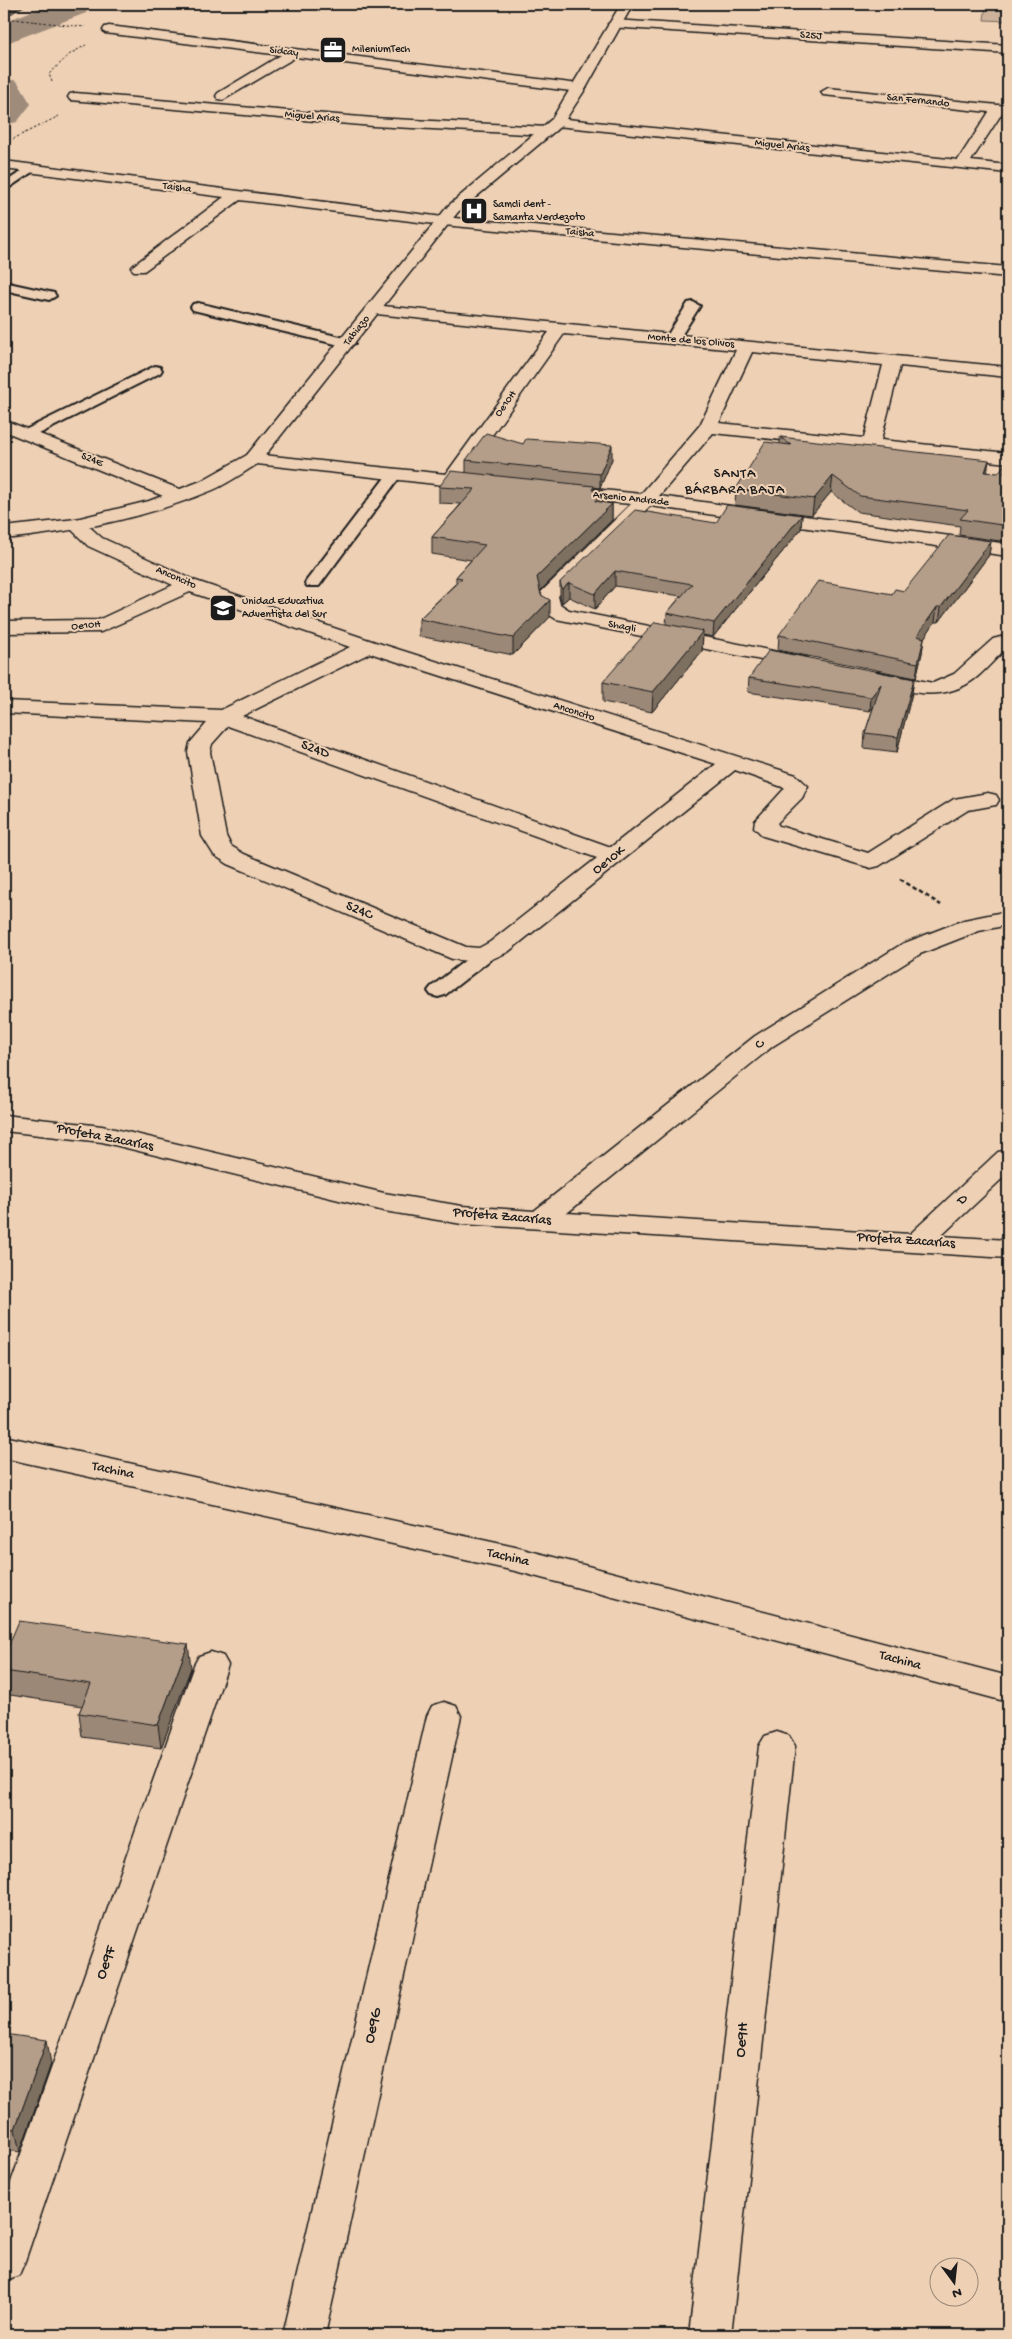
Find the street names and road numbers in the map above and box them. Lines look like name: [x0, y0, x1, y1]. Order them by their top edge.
street label: S25J: [800, 29, 824, 43]
street label: Sidcay: [269, 44, 300, 60]
street label: San Fernando: [886, 92, 950, 110]
street label: Miguel Arias: [284, 109, 341, 125]
street label: Miguel Arias: [754, 137, 811, 155]
street label: Taisha: [161, 180, 193, 196]
street label: Taisha: [564, 226, 596, 240]
street label: Tabiazo: [341, 313, 373, 349]
street label: Monte de los Olivos: [647, 331, 736, 351]
street label: Oe10H: [493, 388, 520, 419]
street label: S24E: [79, 450, 106, 470]
street label: Arsenio Andrade: [592, 489, 670, 509]
street label: Anconcito: [154, 564, 198, 592]
street label: Shagli: [607, 618, 637, 636]
street label: Oe10H: [71, 619, 102, 633]
street label: Anconcito: [552, 700, 596, 724]
street label: S24D: [298, 737, 332, 763]
street label: Oe10K: [589, 842, 630, 879]
street label: S24C: [343, 898, 376, 925]
street label: C: [752, 1035, 769, 1054]
street label: Profeta Zacarías: [54, 1120, 156, 1156]
street label: D: [953, 1190, 973, 1210]
street label: Profeta Zacarías: [451, 1204, 553, 1230]
street label: Profeta Zacarías: [855, 1229, 957, 1253]
street label: Tachina: [89, 1458, 137, 1484]
street label: Tachina: [484, 1545, 532, 1571]
street label: Tachina: [876, 1647, 924, 1675]
street label: Oe9F: [92, 1943, 122, 1982]
street label: Oe9G: [361, 2005, 388, 2046]
street label: Oe9H: [732, 2021, 754, 2058]

